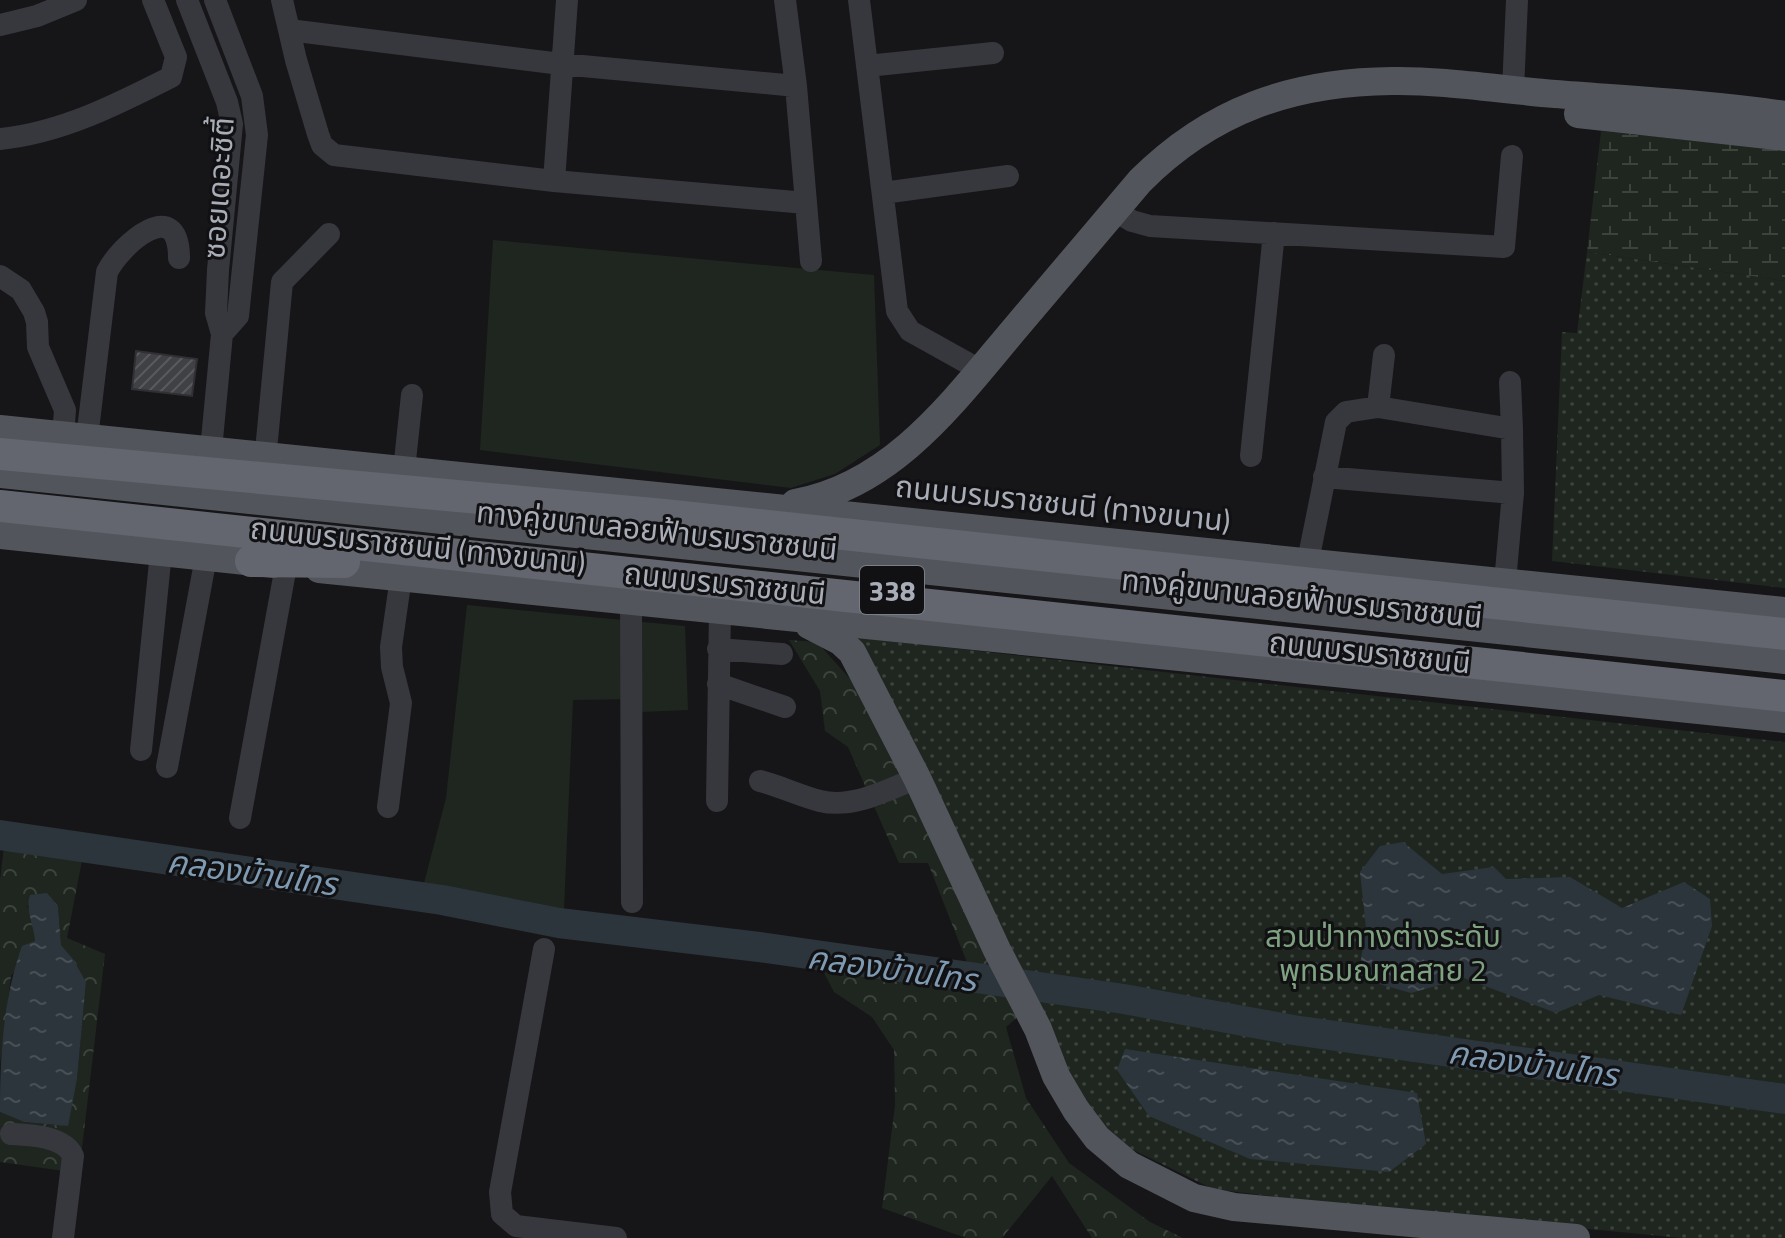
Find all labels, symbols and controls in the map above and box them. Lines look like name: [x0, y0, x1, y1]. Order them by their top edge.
street label: ซอยเดอะซิตี้: [190, 116, 246, 260]
street label: ถนนบรมราชชนนี (ทางขนาน): [893, 463, 1233, 543]
street label: ทางคู่ขนานลอยฟ้าบรมราชชนนี: [474, 488, 840, 572]
street label: ถนนบรมราชชนนี (ทางขนาน): [248, 505, 588, 585]
street label: ถนนบรมราชชนนี: [622, 550, 828, 616]
street label: ทางคู่ขนานลอยฟ้าบรมราชชนนี: [1119, 556, 1485, 640]
road number: 338: [860, 566, 924, 614]
street label: ถนนบรมราชชนนี: [1267, 619, 1473, 685]
water label: คลองบ้านไทร: [164, 836, 342, 908]
park label: สวนป่าทางต่างระดับ พุทธมณฑลสาย 2: [1265, 913, 1501, 993]
water label: คลองบ้านไทร: [804, 932, 982, 1004]
water label: คลองบ้านไทร: [1445, 1027, 1623, 1099]

